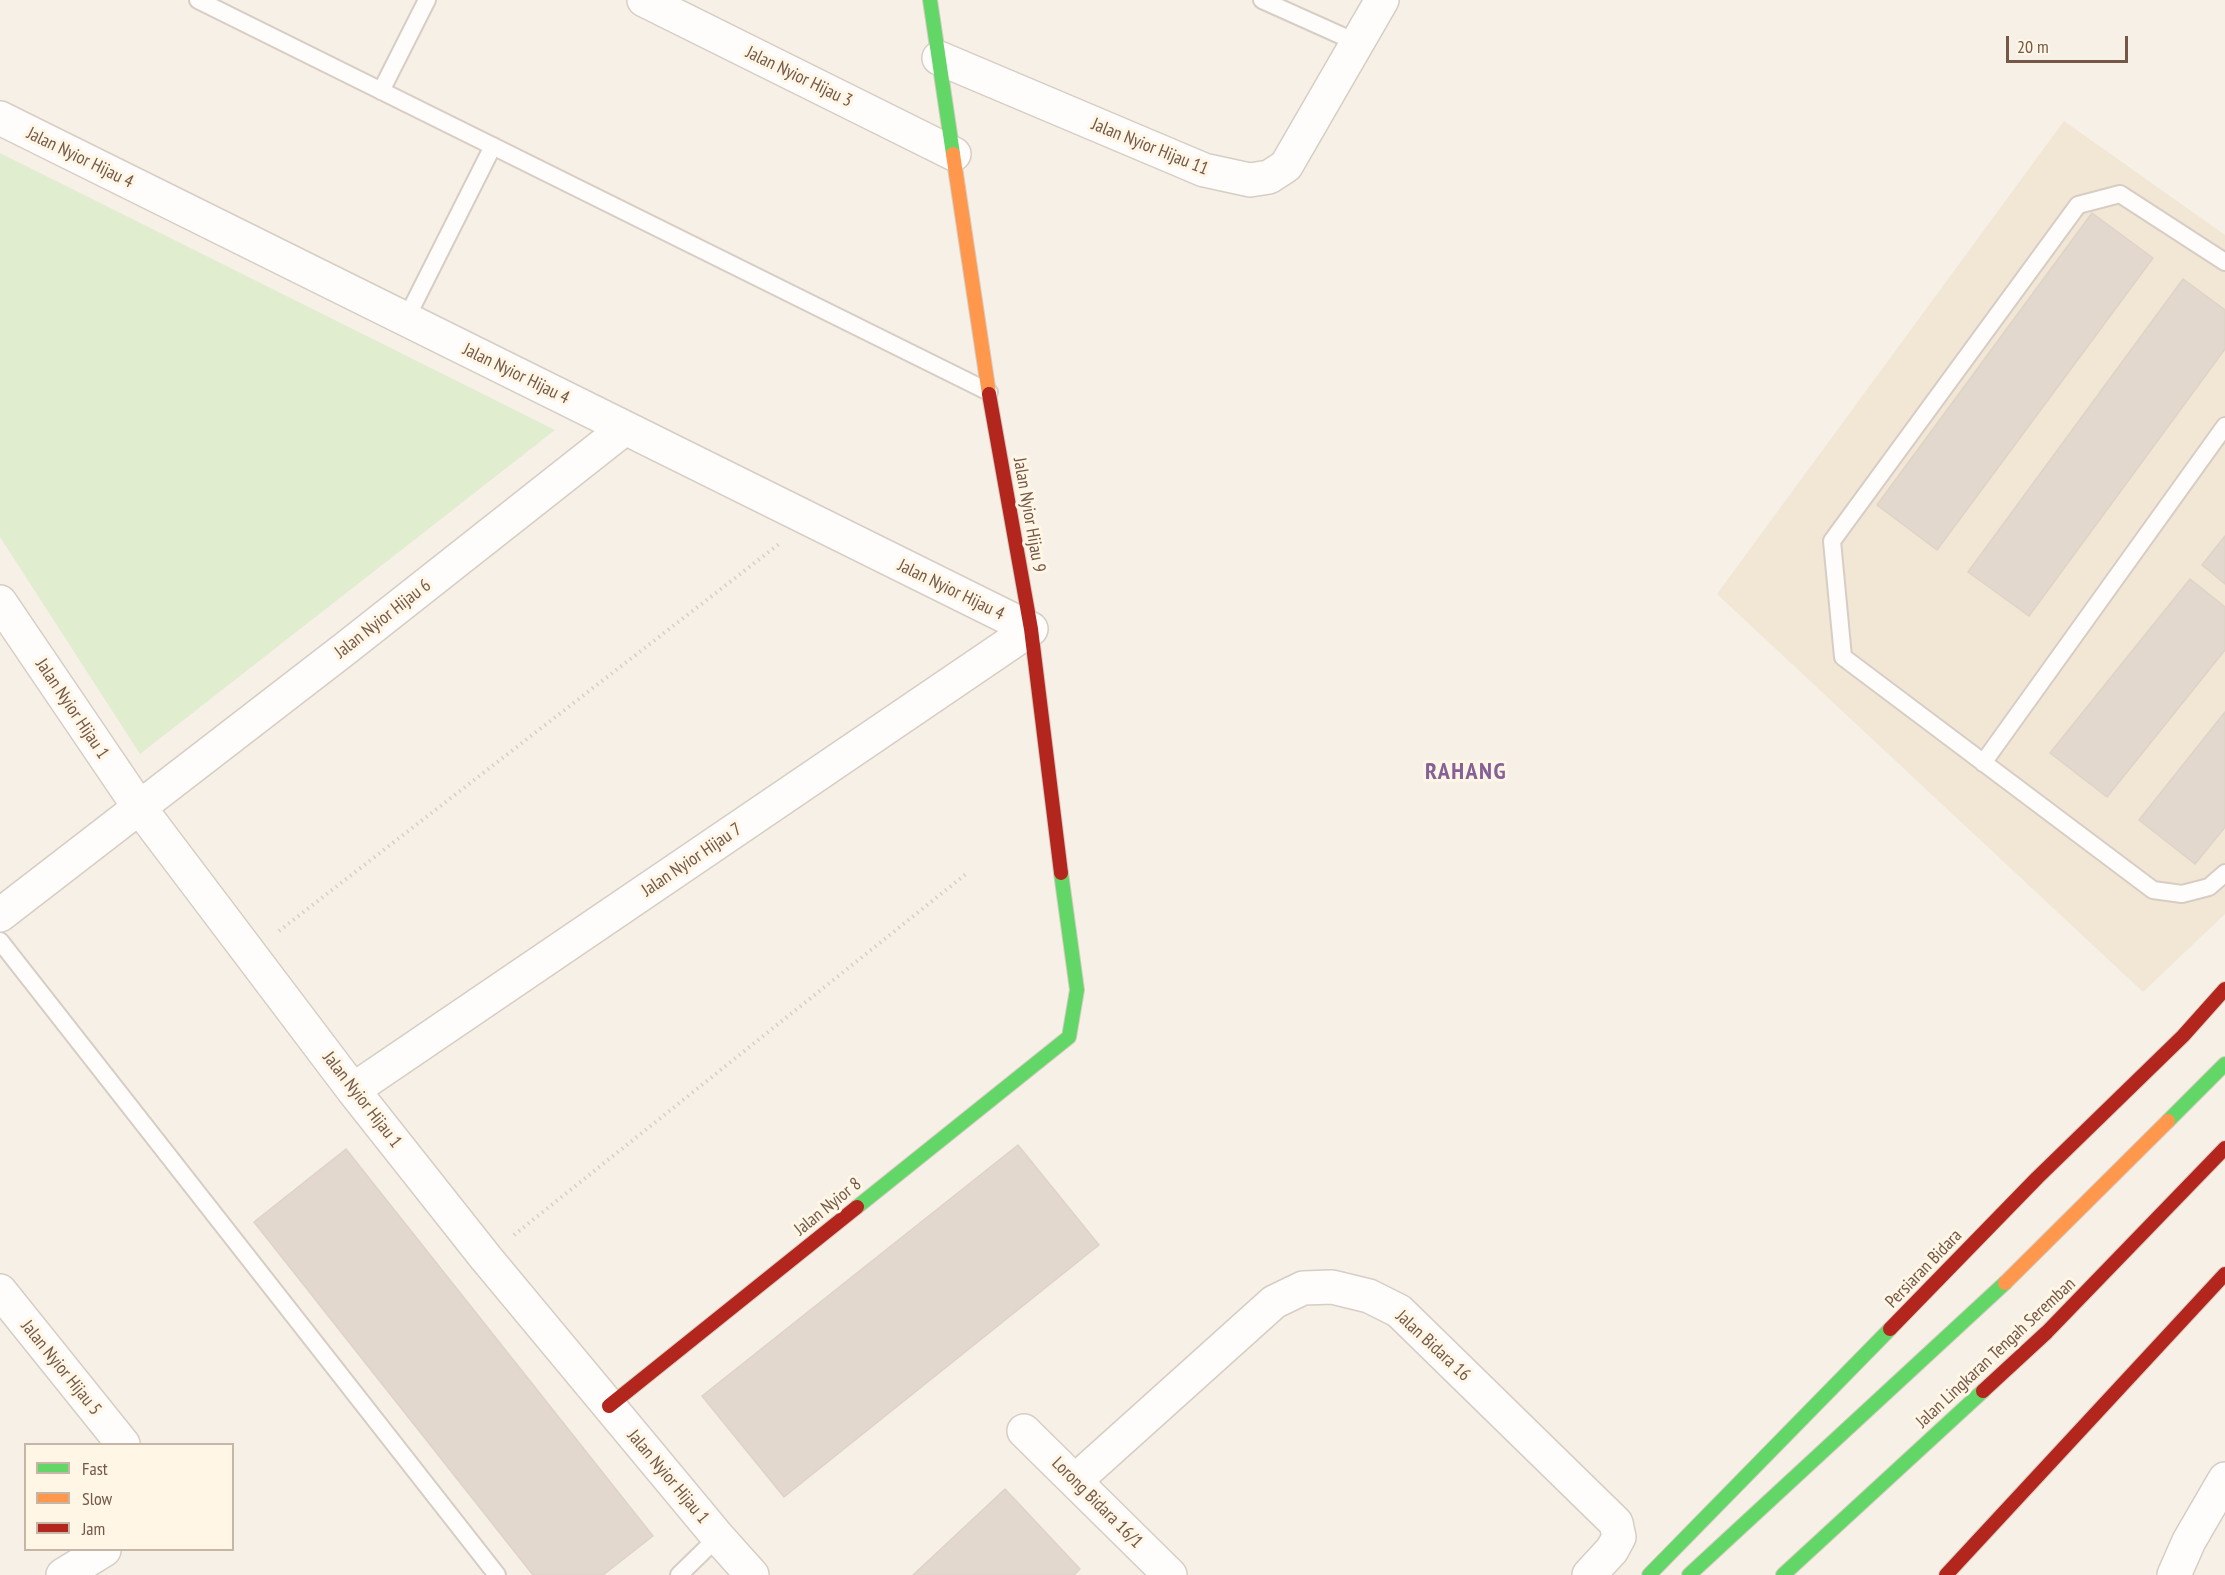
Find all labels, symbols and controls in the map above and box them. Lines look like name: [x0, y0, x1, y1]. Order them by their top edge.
scale bar: [2009, 24, 2130, 62]
text: 20 m: [2017, 35, 2049, 58]
street label: Jalan Nyior Hijau 3: [742, 42, 856, 112]
street label: Jalan Nyior Hijau 11: [1088, 114, 1212, 180]
street label: Jalan Nyior Hijau 4: [23, 123, 137, 193]
street label: Jalan Nyior Hijau 4: [459, 339, 573, 409]
street label: Jalan Nyior Hijau 9: [1008, 456, 1050, 574]
street label: Jalan Nyior Hijau 4: [894, 555, 1008, 625]
street label: Jalan Nyior Hijau 6: [331, 575, 435, 663]
street label: Jalan Nyior Hijau 1: [31, 655, 113, 763]
district label: RAHANG: [1425, 758, 1507, 786]
street label: Jalan Nyior Hijau 7: [638, 819, 746, 901]
street label: Jalan Nyior Hijau 1: [318, 1048, 406, 1152]
street label: Jalan Nyior 8: [790, 1174, 866, 1240]
street label: Persiaran Bidara: [1881, 1225, 1967, 1313]
street label: Jalan Lingkaran Tengah Seremban: [1912, 1273, 2080, 1433]
street label: Jalan Bidara 16: [1391, 1306, 1475, 1386]
street label: Jalan Nyior Hijau 5: [16, 1316, 106, 1420]
street label: Jalan Nyior Hijau 1: [622, 1426, 714, 1528]
legend: [24, 1443, 234, 1551]
street label: Lorong Bidara 16/1: [1047, 1453, 1147, 1553]
text: Fast: [82, 1457, 108, 1480]
text: Slow: [82, 1487, 112, 1510]
text: Jam: [82, 1517, 105, 1540]

